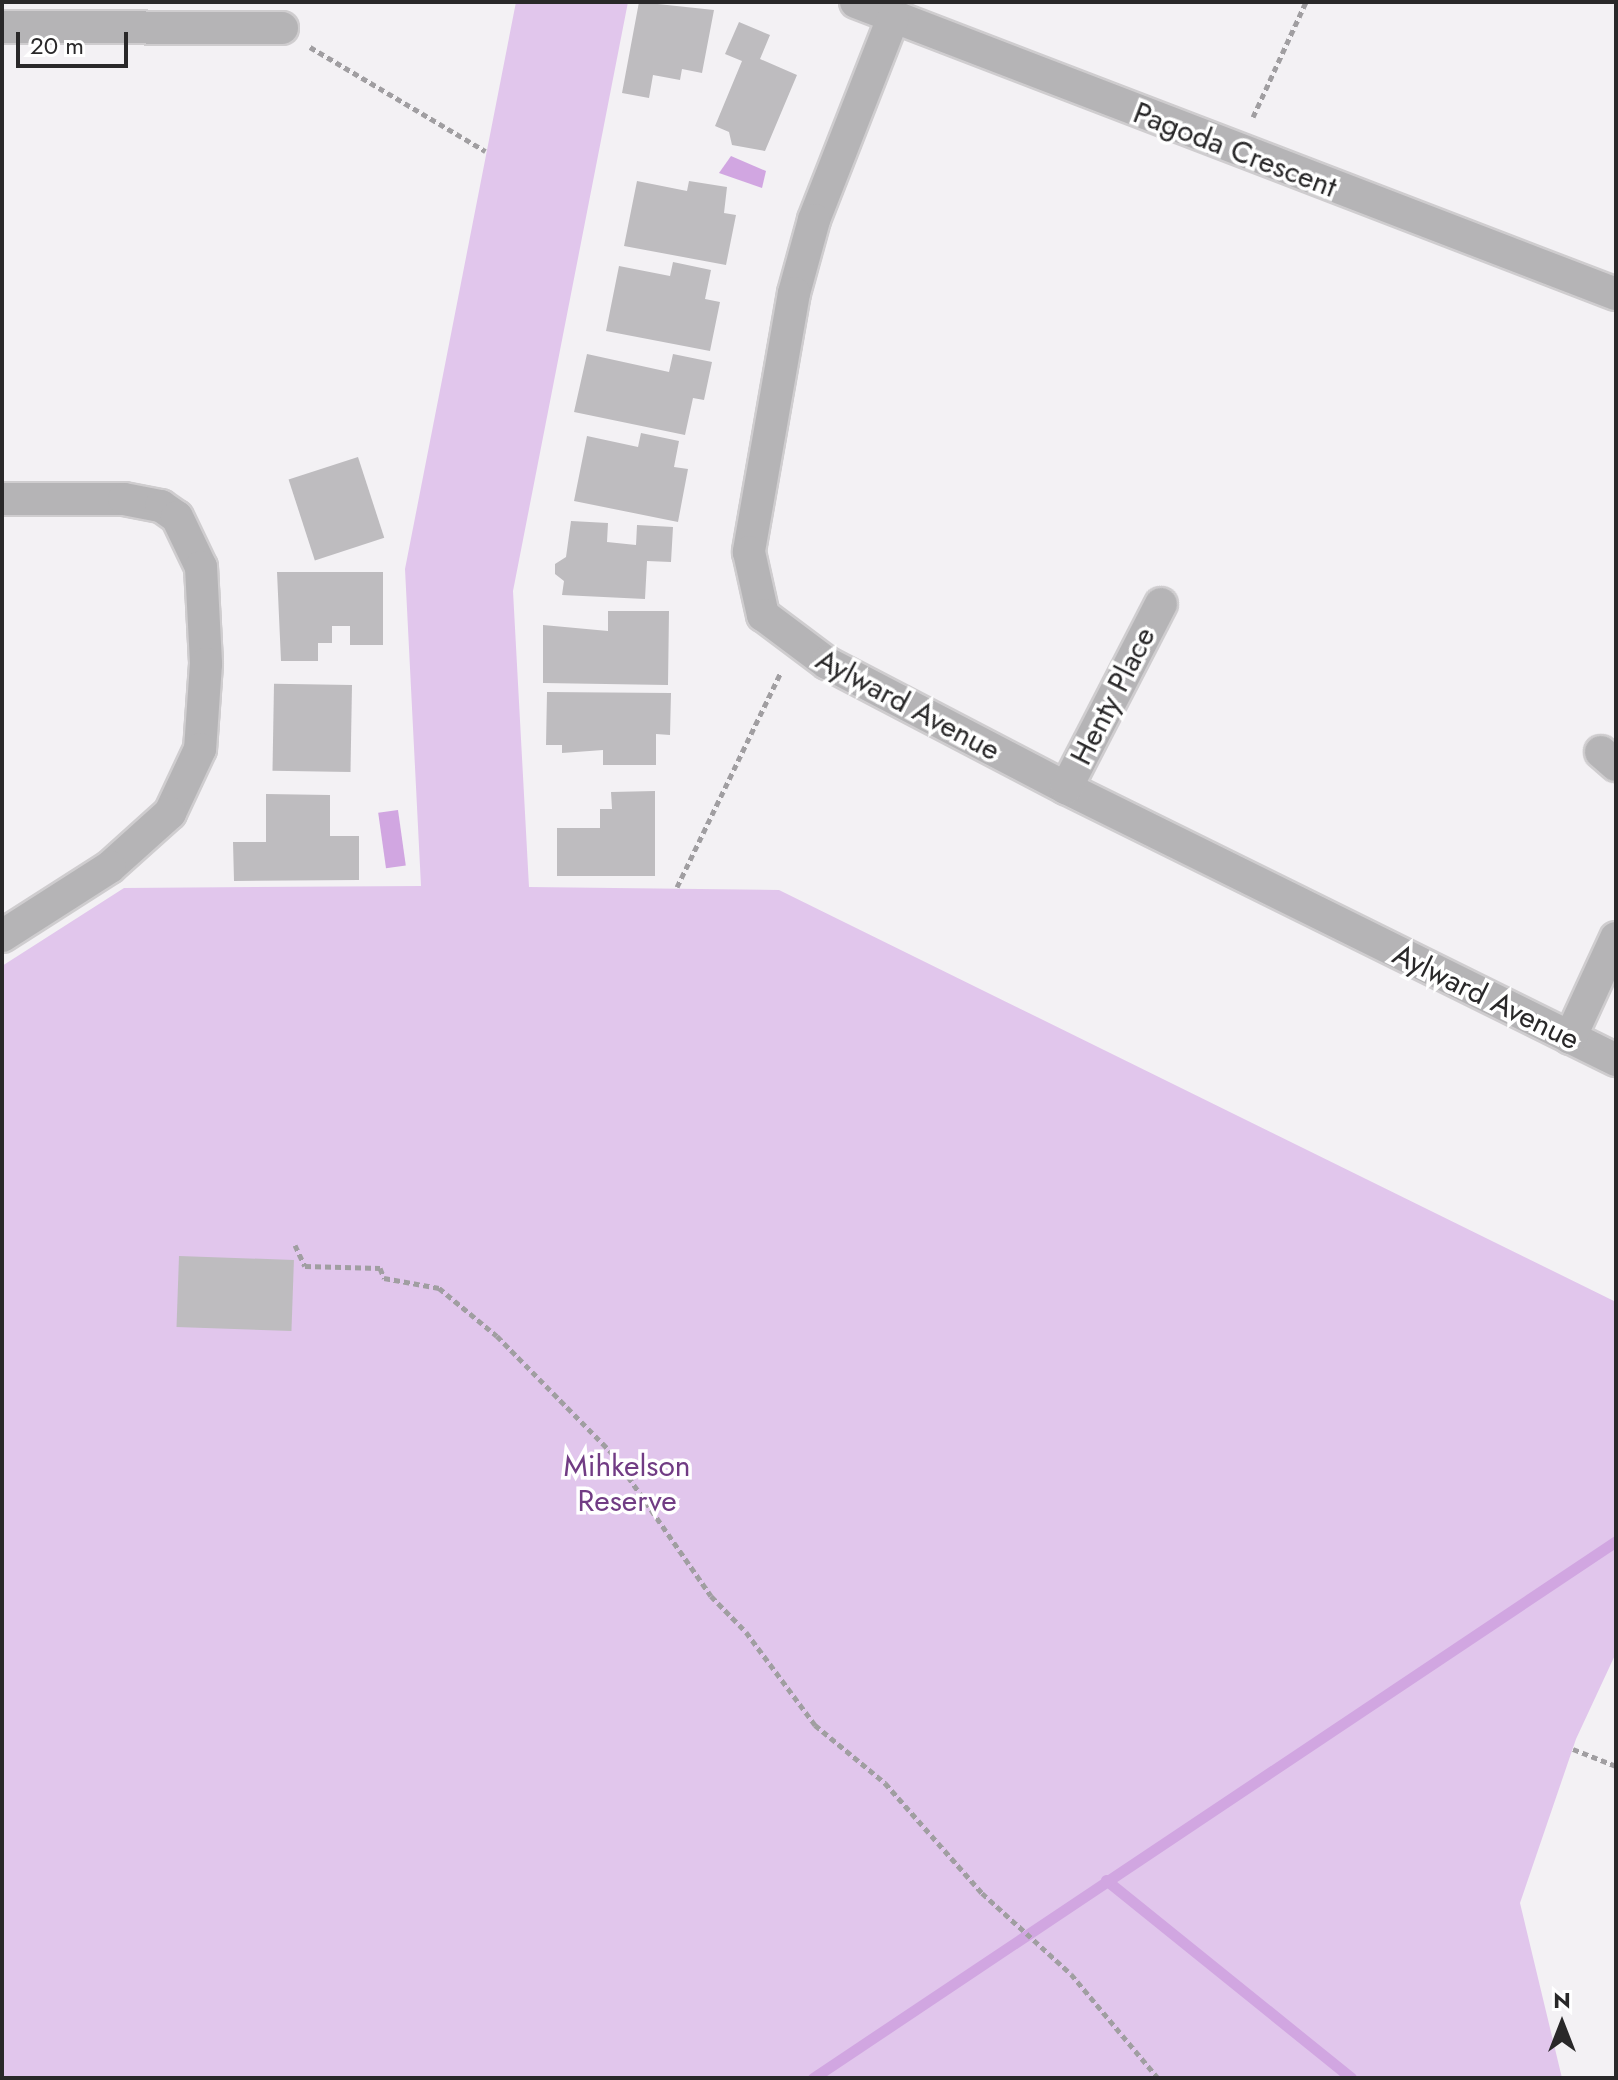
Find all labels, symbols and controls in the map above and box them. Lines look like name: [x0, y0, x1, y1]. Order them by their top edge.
scale bar: [20, 16, 132, 66]
text: 20 m: [30, 28, 84, 63]
street label: Pagoda Crescent: [1128, 95, 1342, 205]
street label: Henty Place: [1063, 621, 1163, 771]
street label: Aylward Avenue: [810, 641, 1006, 769]
street label: Aylward Avenue: [1387, 936, 1585, 1058]
park label: Mihkelson Reserve: [563, 1448, 691, 1518]
north arrow: [1522, 1984, 1602, 2064]
text: N: [1553, 1984, 1571, 2016]

